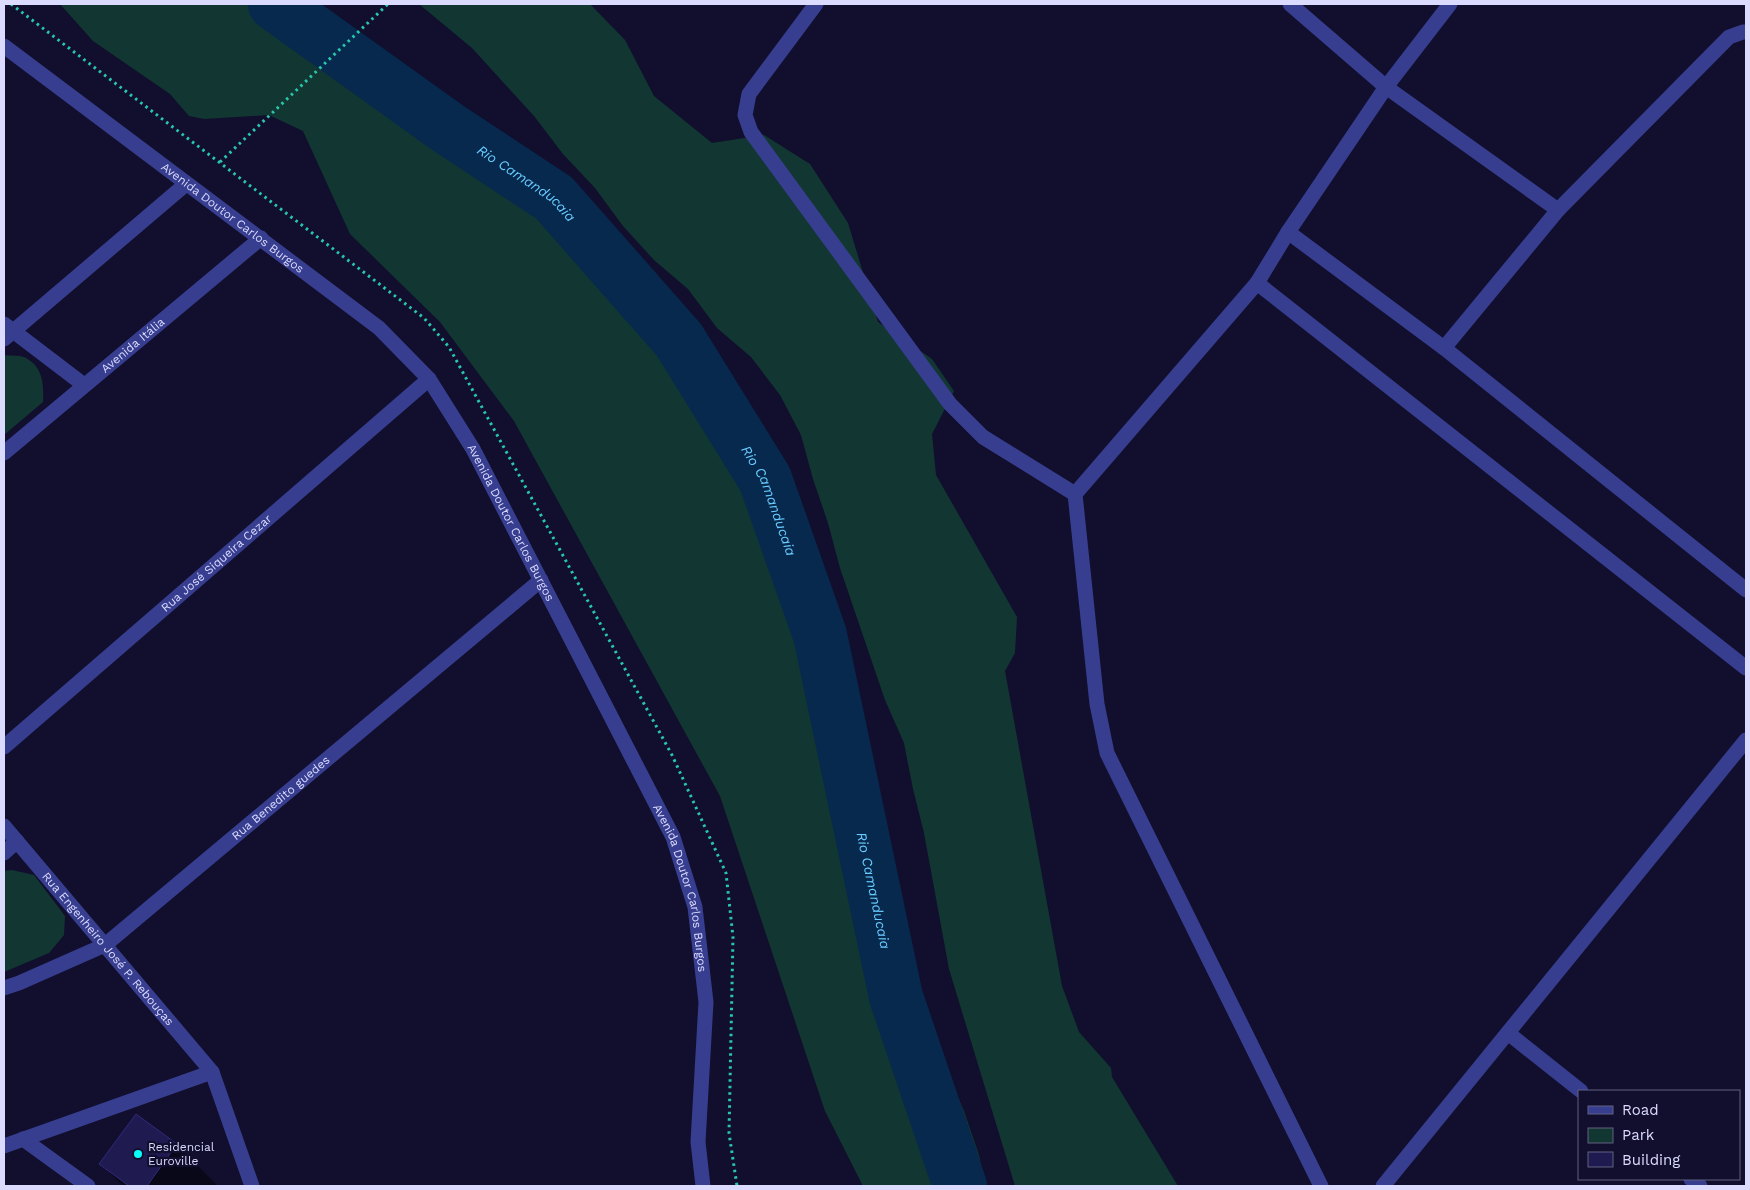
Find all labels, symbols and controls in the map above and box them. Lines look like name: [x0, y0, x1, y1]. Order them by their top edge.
water label: Rio Camanducaia: [474, 142, 579, 225]
street label: Avenida Doutor Carlos Burgos: [159, 160, 307, 276]
street label: Avenida Itália: [98, 314, 168, 376]
street label: Avenida Doutor Carlos Burgos: [465, 441, 557, 603]
water label: Rio Camanducaia: [738, 443, 800, 558]
street label: Rua José Siqueira Cezar: [158, 511, 275, 615]
street label: Rua Benedito guedes: [229, 753, 333, 843]
street label: Avenida Doutor Carlos Burgos: [650, 802, 709, 973]
water label: Rio Camanducaia: [854, 831, 894, 951]
street label: Rua Engenheiro José P. Rebouças: [39, 869, 177, 1028]
legend: [1578, 1090, 1740, 1180]
text: Road: [1622, 1101, 1659, 1119]
text: Park: [1622, 1126, 1655, 1144]
place label: Residencial Euroville: [148, 1140, 215, 1168]
marker: Residencial Euroville: [132, 1148, 144, 1160]
text: Building: [1622, 1151, 1680, 1169]

